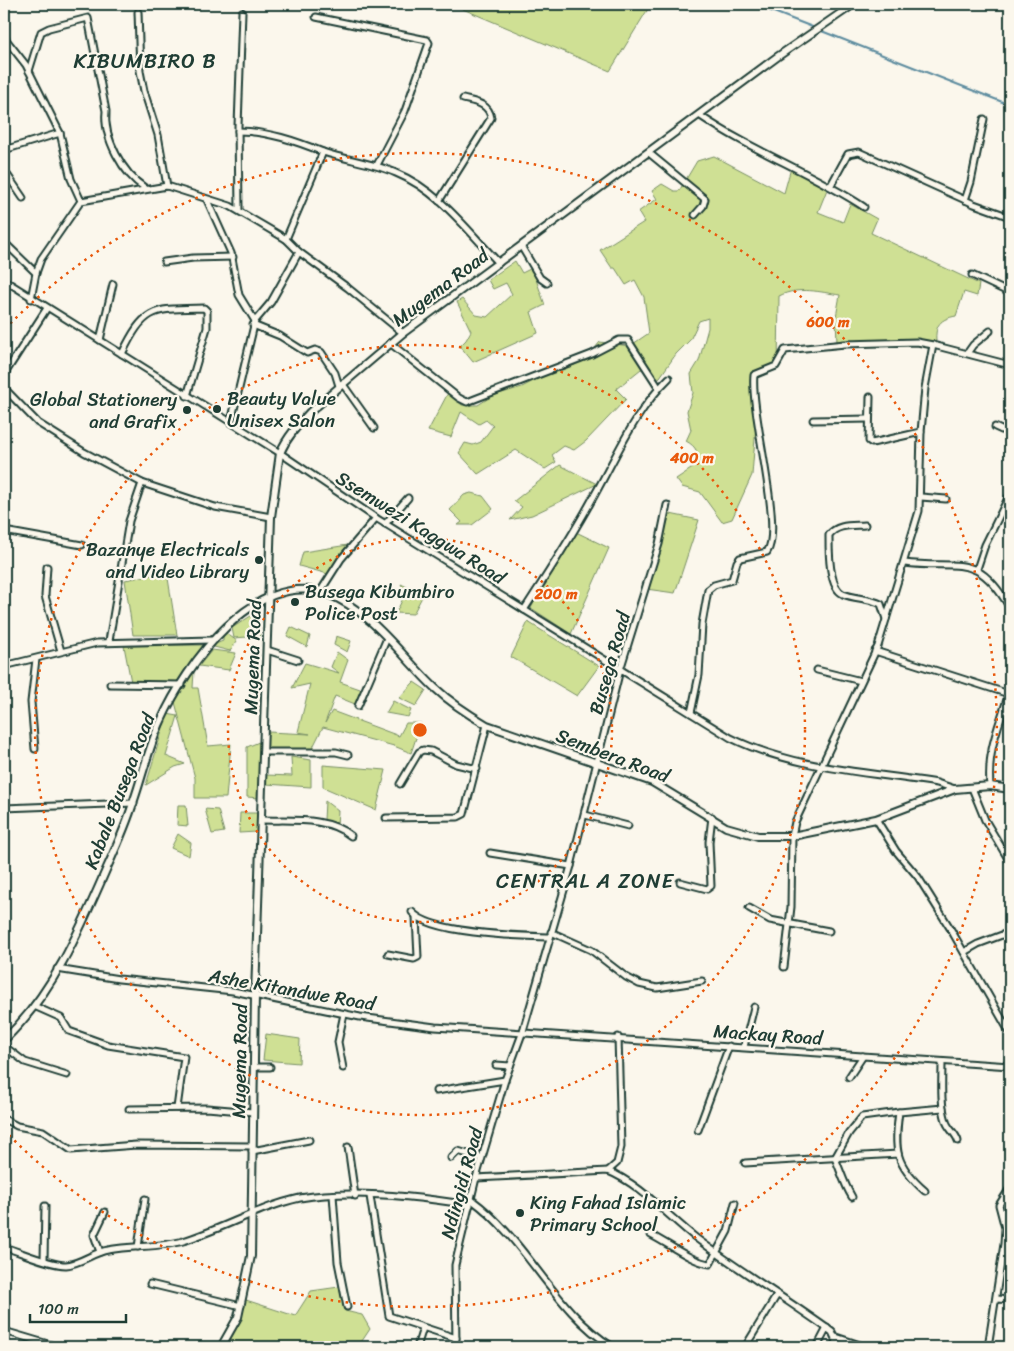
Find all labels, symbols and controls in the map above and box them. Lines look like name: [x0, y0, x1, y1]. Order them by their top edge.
district label: KIBUMBIRO B: [73, 42, 217, 80]
street label: Mugema Road: [385, 238, 498, 335]
text: 600 m: [806, 309, 850, 335]
place label: Beauty Value Unisex Salon: [227, 382, 336, 437]
place label: Global Stationery and Grafix: [30, 383, 177, 438]
marker: Beauty Value Unisex Salon: [211, 403, 223, 415]
marker: Global Stationery and Grafix: [181, 404, 193, 416]
text: 400 m: [669, 445, 714, 471]
street label: Ssemwezi Kaggwa Road: [329, 462, 513, 594]
place label: Bazanye Electricals and Video Library: [86, 533, 249, 588]
marker: Bazanye Electricals and Video Library: [253, 554, 265, 566]
place label: Busega Kibumbiro Police Post: [305, 575, 455, 630]
text: 200 m: [533, 581, 578, 607]
marker: Busega Kibumbiro Police Post: [289, 596, 301, 608]
street label: Mugema Road: [234, 597, 271, 715]
street label: Busega Road: [579, 606, 640, 718]
street label: Kabale Busega Road: [74, 707, 165, 874]
street label: Sembera Road: [551, 719, 676, 793]
centre of rings: [411, 721, 429, 739]
district label: CENTRAL A ZONE: [496, 862, 674, 900]
street label: Ashe Kitandwe Road: [205, 958, 380, 1021]
street label: Mugema Road: [222, 1001, 257, 1119]
street label: Mackay Road: [712, 1014, 826, 1055]
street label: Ndingidi Road: [431, 1123, 492, 1243]
place label: King Fahad Islamic Primary School: [530, 1186, 686, 1241]
marker: King Fahad Islamic Primary School: [514, 1207, 526, 1219]
scale bar: [30, 1291, 126, 1323]
text: 100 m: [38, 1296, 79, 1322]

